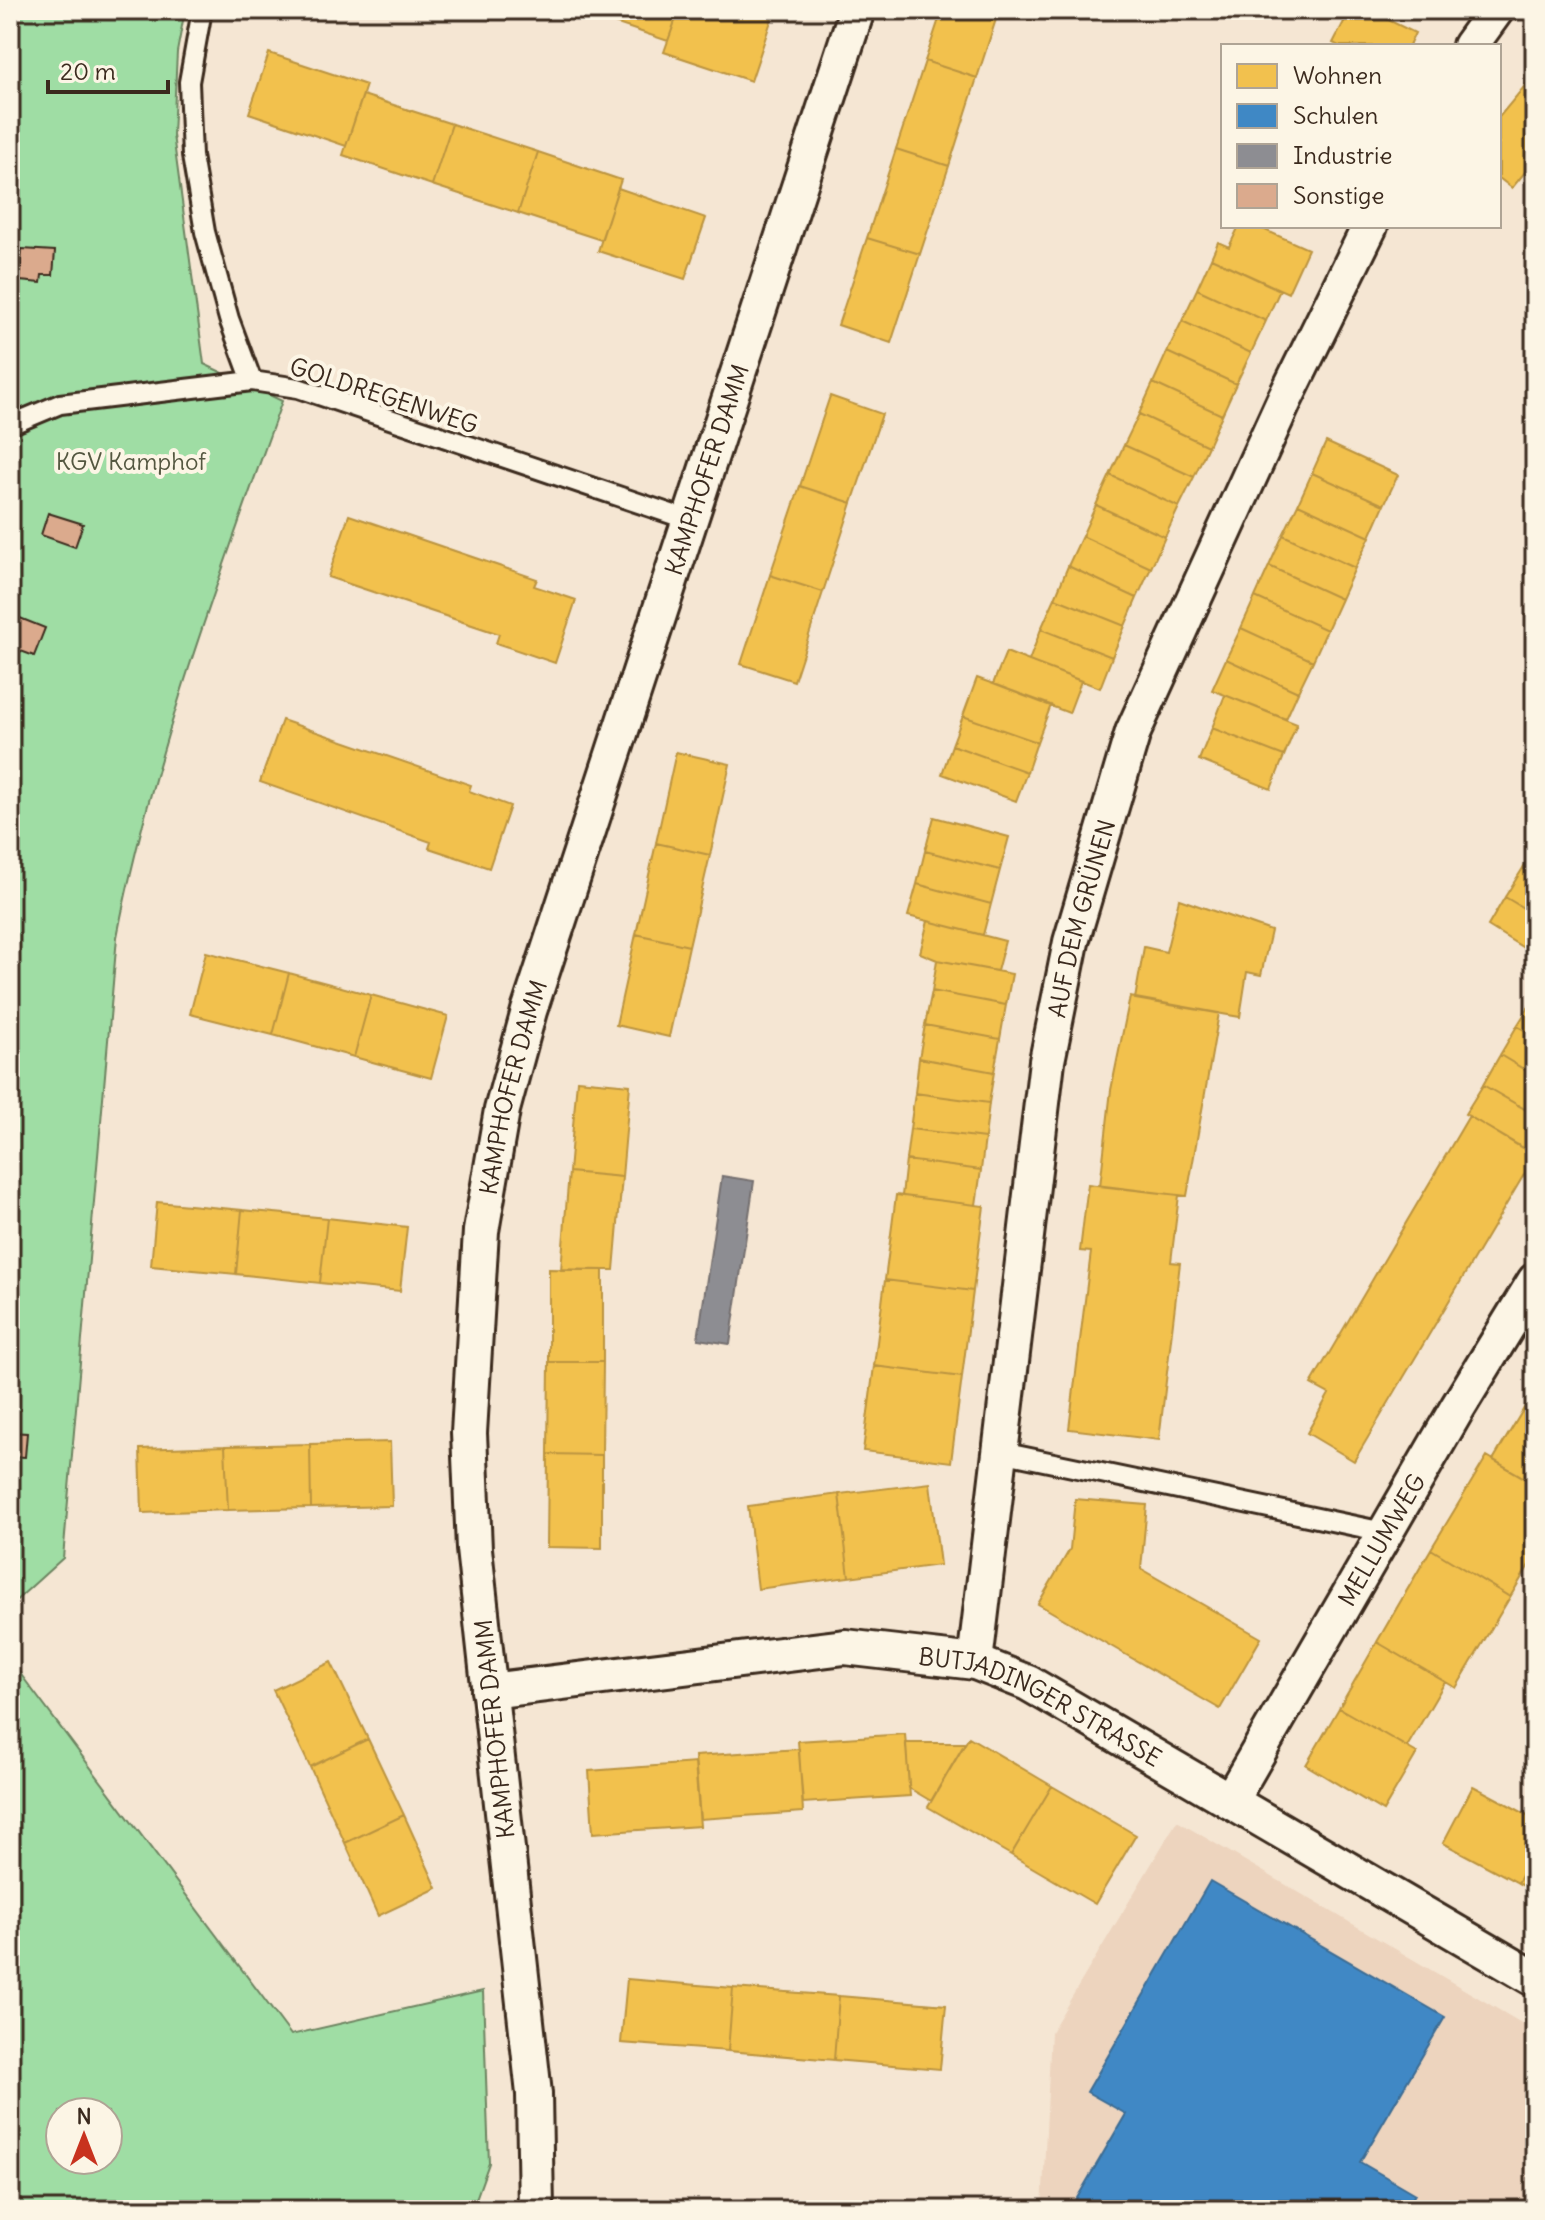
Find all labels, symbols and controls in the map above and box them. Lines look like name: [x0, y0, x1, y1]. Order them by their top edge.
scale bar: [48, 44, 168, 94]
legend: [1221, 44, 1501, 228]
text: 20 m: [60, 56, 116, 86]
text: Wohnen: [1293, 60, 1382, 90]
text: Schulen: [1293, 100, 1379, 130]
text: Industrie: [1293, 140, 1392, 170]
text: Sonstige: [1293, 180, 1384, 210]
street label: GOLDREGENWEG: [286, 350, 482, 440]
street label: KAMPHOFER DAMM: [658, 360, 755, 579]
park label: KGV Kamphof: [56, 446, 207, 476]
street label: AUF DEM GRÜNEN: [1041, 816, 1121, 1020]
street label: KAMPHOFER DAMM: [473, 976, 553, 1197]
street label: MELLUMWEG: [1331, 1468, 1431, 1611]
street label: KAMPHOFER DAMM: [468, 1618, 520, 1840]
street label: BUTJADINGER STRASSE: [917, 1641, 1167, 1773]
north arrow: [44, 2096, 124, 2176]
text: N: [76, 2102, 92, 2130]

